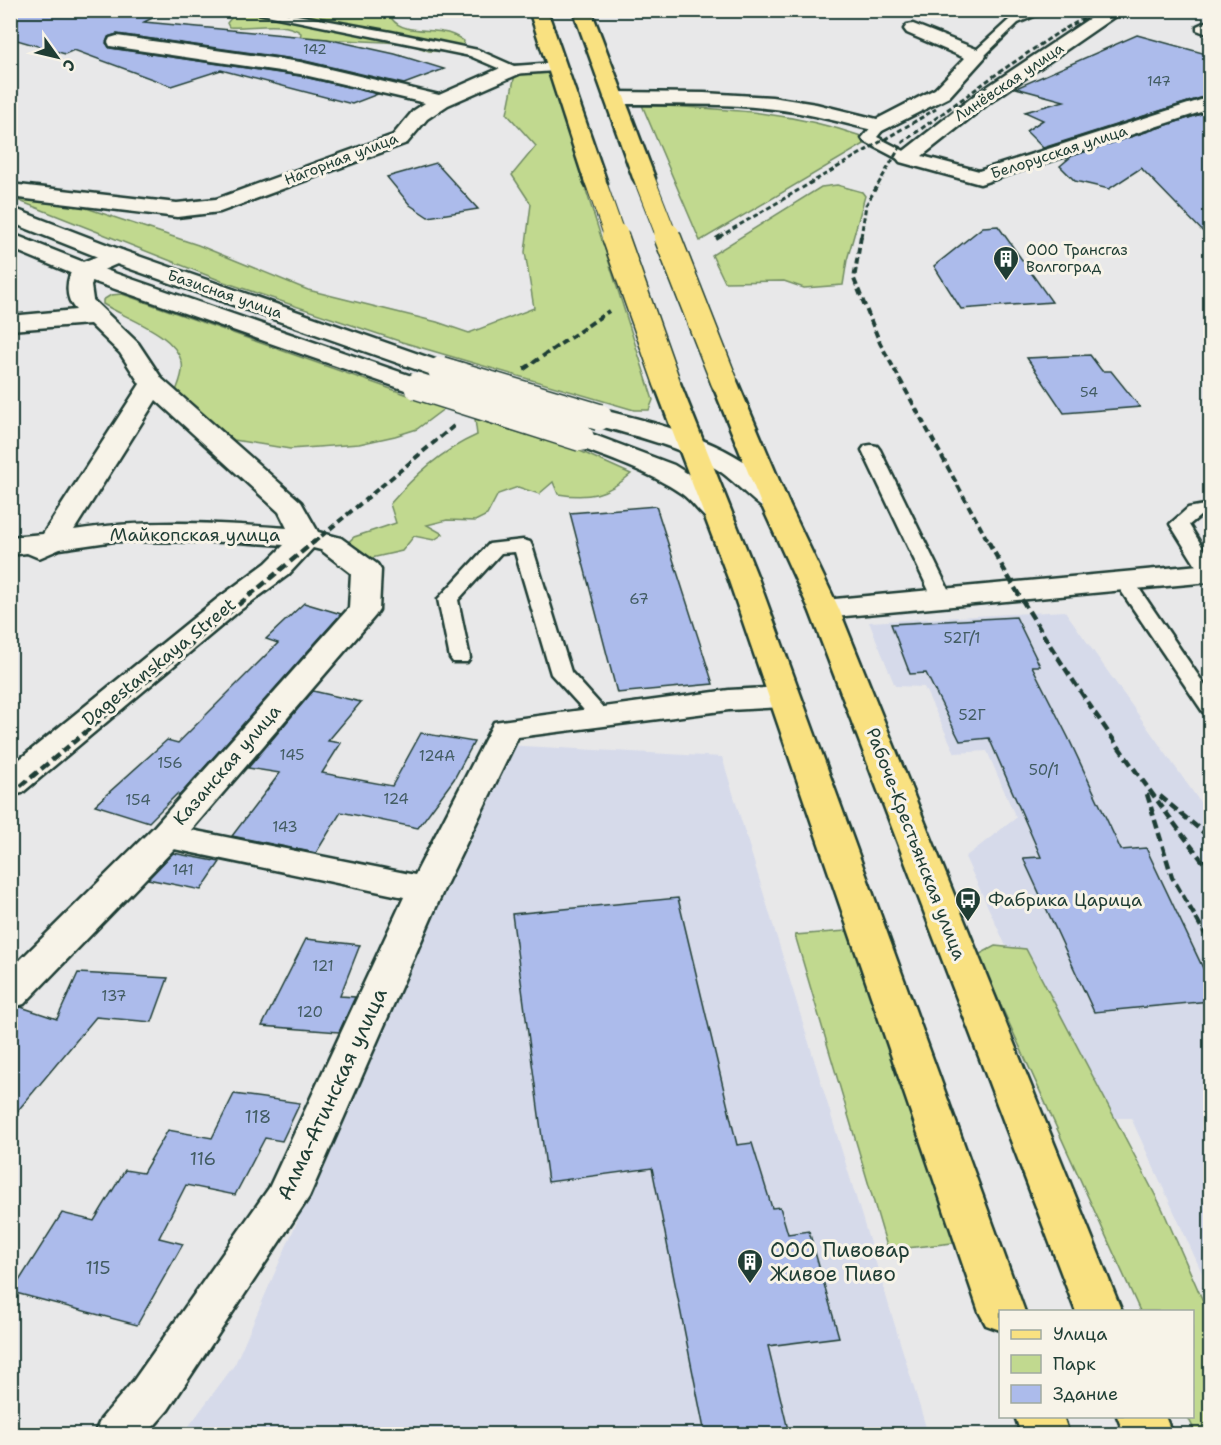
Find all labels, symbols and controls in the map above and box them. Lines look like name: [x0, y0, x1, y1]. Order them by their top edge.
north arrow: [27, 27, 87, 87]
street label: Линёвская улица: [950, 38, 1068, 126]
house number: 142: [303, 40, 327, 58]
text: С: [57, 55, 80, 75]
house number: 147: [1147, 72, 1171, 90]
street label: Белорусская улица: [988, 120, 1130, 184]
street label: Нагорная улица: [281, 128, 401, 190]
place label: ООО Трансгаз Волгоград: [1026, 240, 1128, 277]
building icon: ООО Трансгаз Волгоград: [991, 244, 1021, 282]
street label: Базисная улица: [165, 265, 286, 323]
house number: 54: [1080, 383, 1098, 401]
street label: Майкопская улица: [110, 523, 280, 547]
house number: 67: [629, 589, 649, 609]
street label: Dagestanskaya Street: [77, 592, 241, 731]
house number: 52Г/1: [943, 628, 981, 648]
street label: Казанская улица: [168, 700, 286, 830]
house number: 52Г: [959, 705, 985, 725]
street label: Рабоче-Крестьянская улица: [861, 724, 971, 964]
house number: 145: [280, 745, 304, 765]
house number: 124А: [419, 746, 455, 766]
house number: 156: [157, 753, 183, 773]
house number: 50/1: [1029, 760, 1059, 780]
house number: 124: [383, 789, 409, 809]
house number: 154: [125, 790, 151, 810]
house number: 143: [272, 817, 298, 837]
house number: 141: [172, 860, 194, 880]
bus stop icon: Фабрика Царица: [953, 885, 983, 923]
place label: Фабрика Царица: [988, 888, 1142, 912]
house number: 121: [312, 956, 334, 976]
street label: Алма-Атинская улица: [270, 983, 394, 1205]
house number: 137: [101, 986, 127, 1006]
house number: 120: [297, 1002, 323, 1022]
house number: 118: [245, 1105, 271, 1129]
house number: 116: [190, 1147, 216, 1171]
place label: ООО Пивовар Живое Пиво: [770, 1236, 910, 1288]
building icon: ООО Пивовар Живое Пиво: [735, 1247, 765, 1285]
house number: 115: [85, 1256, 111, 1280]
legend: [999, 1310, 1194, 1418]
text: Улица: [1053, 1322, 1107, 1346]
text: Парк: [1053, 1352, 1096, 1376]
text: Здание: [1053, 1382, 1118, 1406]

